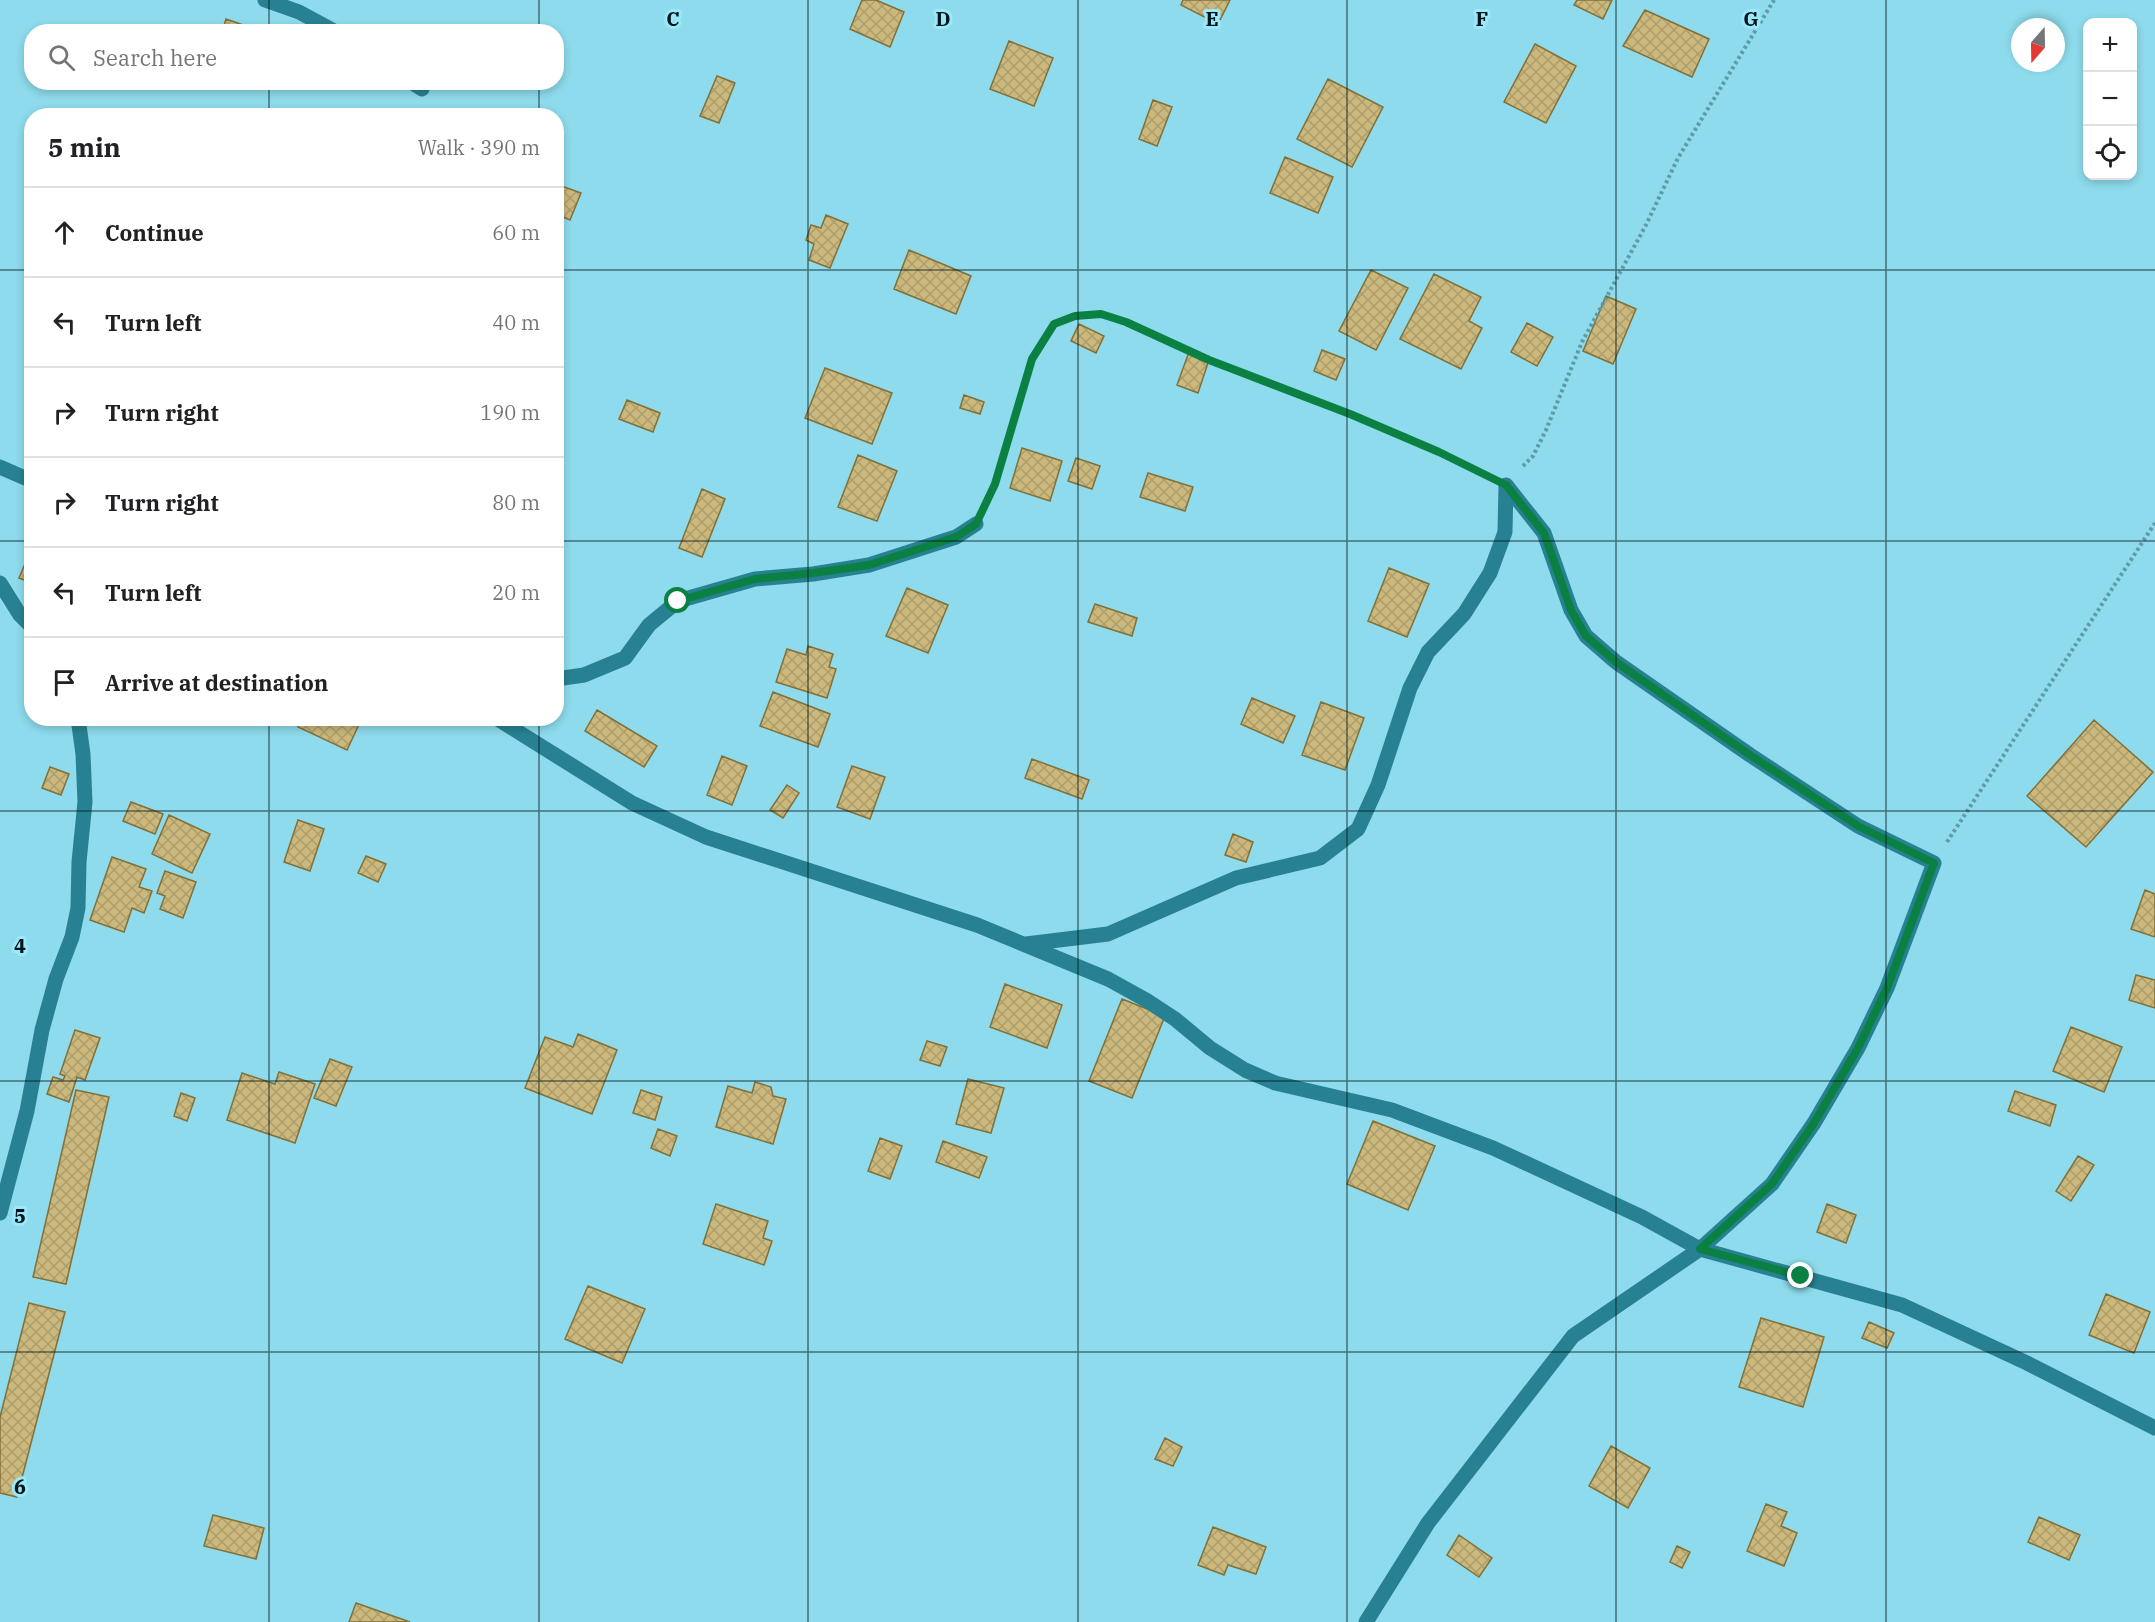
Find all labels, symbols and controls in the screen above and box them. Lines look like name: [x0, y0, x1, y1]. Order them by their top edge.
text: C: [666, 5, 680, 32]
text: D: [935, 5, 951, 32]
text: E: [1205, 5, 1219, 32]
text: F: [1476, 5, 1488, 32]
text: G: [1743, 5, 1759, 32]
north arrow: [2011, 18, 2065, 72]
map controls: [2083, 18, 2137, 180]
button: +: [2083, 18, 2137, 72]
search box: [24, 24, 564, 90]
icon: search: [45, 41, 78, 74]
text: Search here: [93, 43, 217, 72]
button: −: [2083, 72, 2137, 126]
button: locate: [2083, 126, 2137, 180]
text: 5 min: [48, 130, 121, 164]
text: Walk · 390 m: [418, 134, 540, 161]
icon: ahead: [48, 216, 81, 249]
text: Continue: [105, 218, 204, 247]
text: 60 m: [492, 219, 540, 246]
icon: left: [48, 306, 81, 339]
text: Turn left: [105, 308, 201, 337]
text: 40 m: [492, 309, 540, 336]
icon: right: [48, 396, 81, 429]
text: Turn right: [105, 398, 219, 427]
text: 190 m: [480, 399, 540, 426]
icon: right: [48, 486, 81, 519]
text: Turn right: [105, 488, 219, 517]
text: 80 m: [492, 489, 540, 516]
icon: left: [48, 576, 81, 609]
text: Turn left: [105, 578, 201, 607]
text: 20 m: [492, 579, 540, 606]
route start: [664, 587, 690, 613]
icon: arrive: [48, 666, 81, 699]
text: Arrive at destination: [105, 668, 328, 697]
text: 4: [14, 932, 26, 959]
text: 5: [14, 1202, 26, 1229]
route end: [1787, 1262, 1813, 1288]
text: 6: [14, 1473, 26, 1500]

